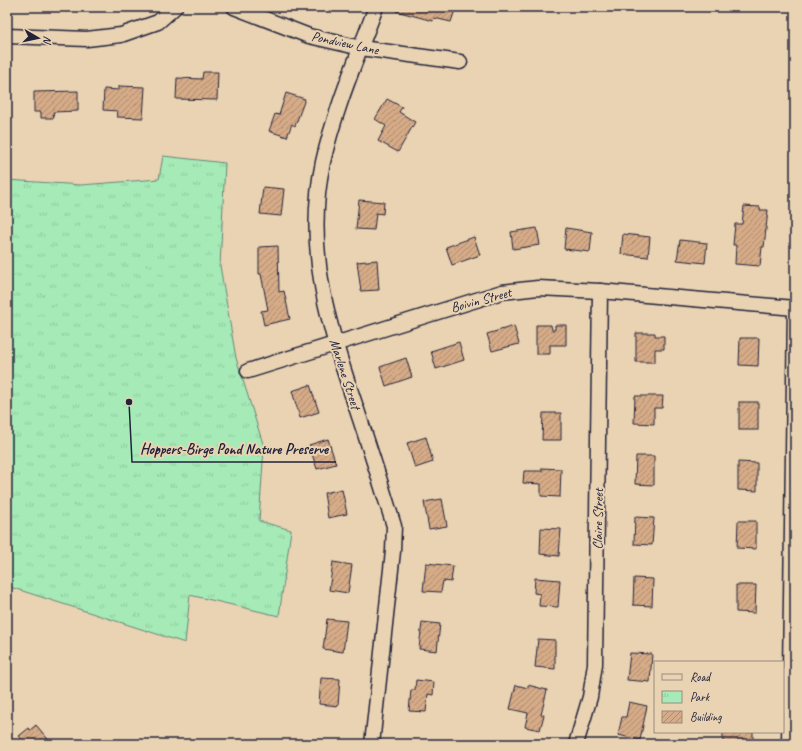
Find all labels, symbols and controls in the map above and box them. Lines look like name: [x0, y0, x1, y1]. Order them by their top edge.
north arrow: [18, 18, 58, 58]
street label: Pondview Lane: [310, 28, 382, 59]
text: N: [40, 35, 55, 46]
street label: Boivin Street: [449, 283, 514, 316]
street label: Marlene Street: [326, 337, 365, 414]
callout: Hoppers-Birge Pond Nature Preserve: [132, 435, 336, 462]
text: Hoppers-Birge Pond Nature Preserve: [140, 440, 329, 459]
street label: Claire Street: [589, 487, 607, 550]
legend: [654, 661, 784, 733]
text: Road: [690, 669, 712, 685]
text: Park: [690, 689, 711, 705]
text: Building: [690, 709, 722, 725]

